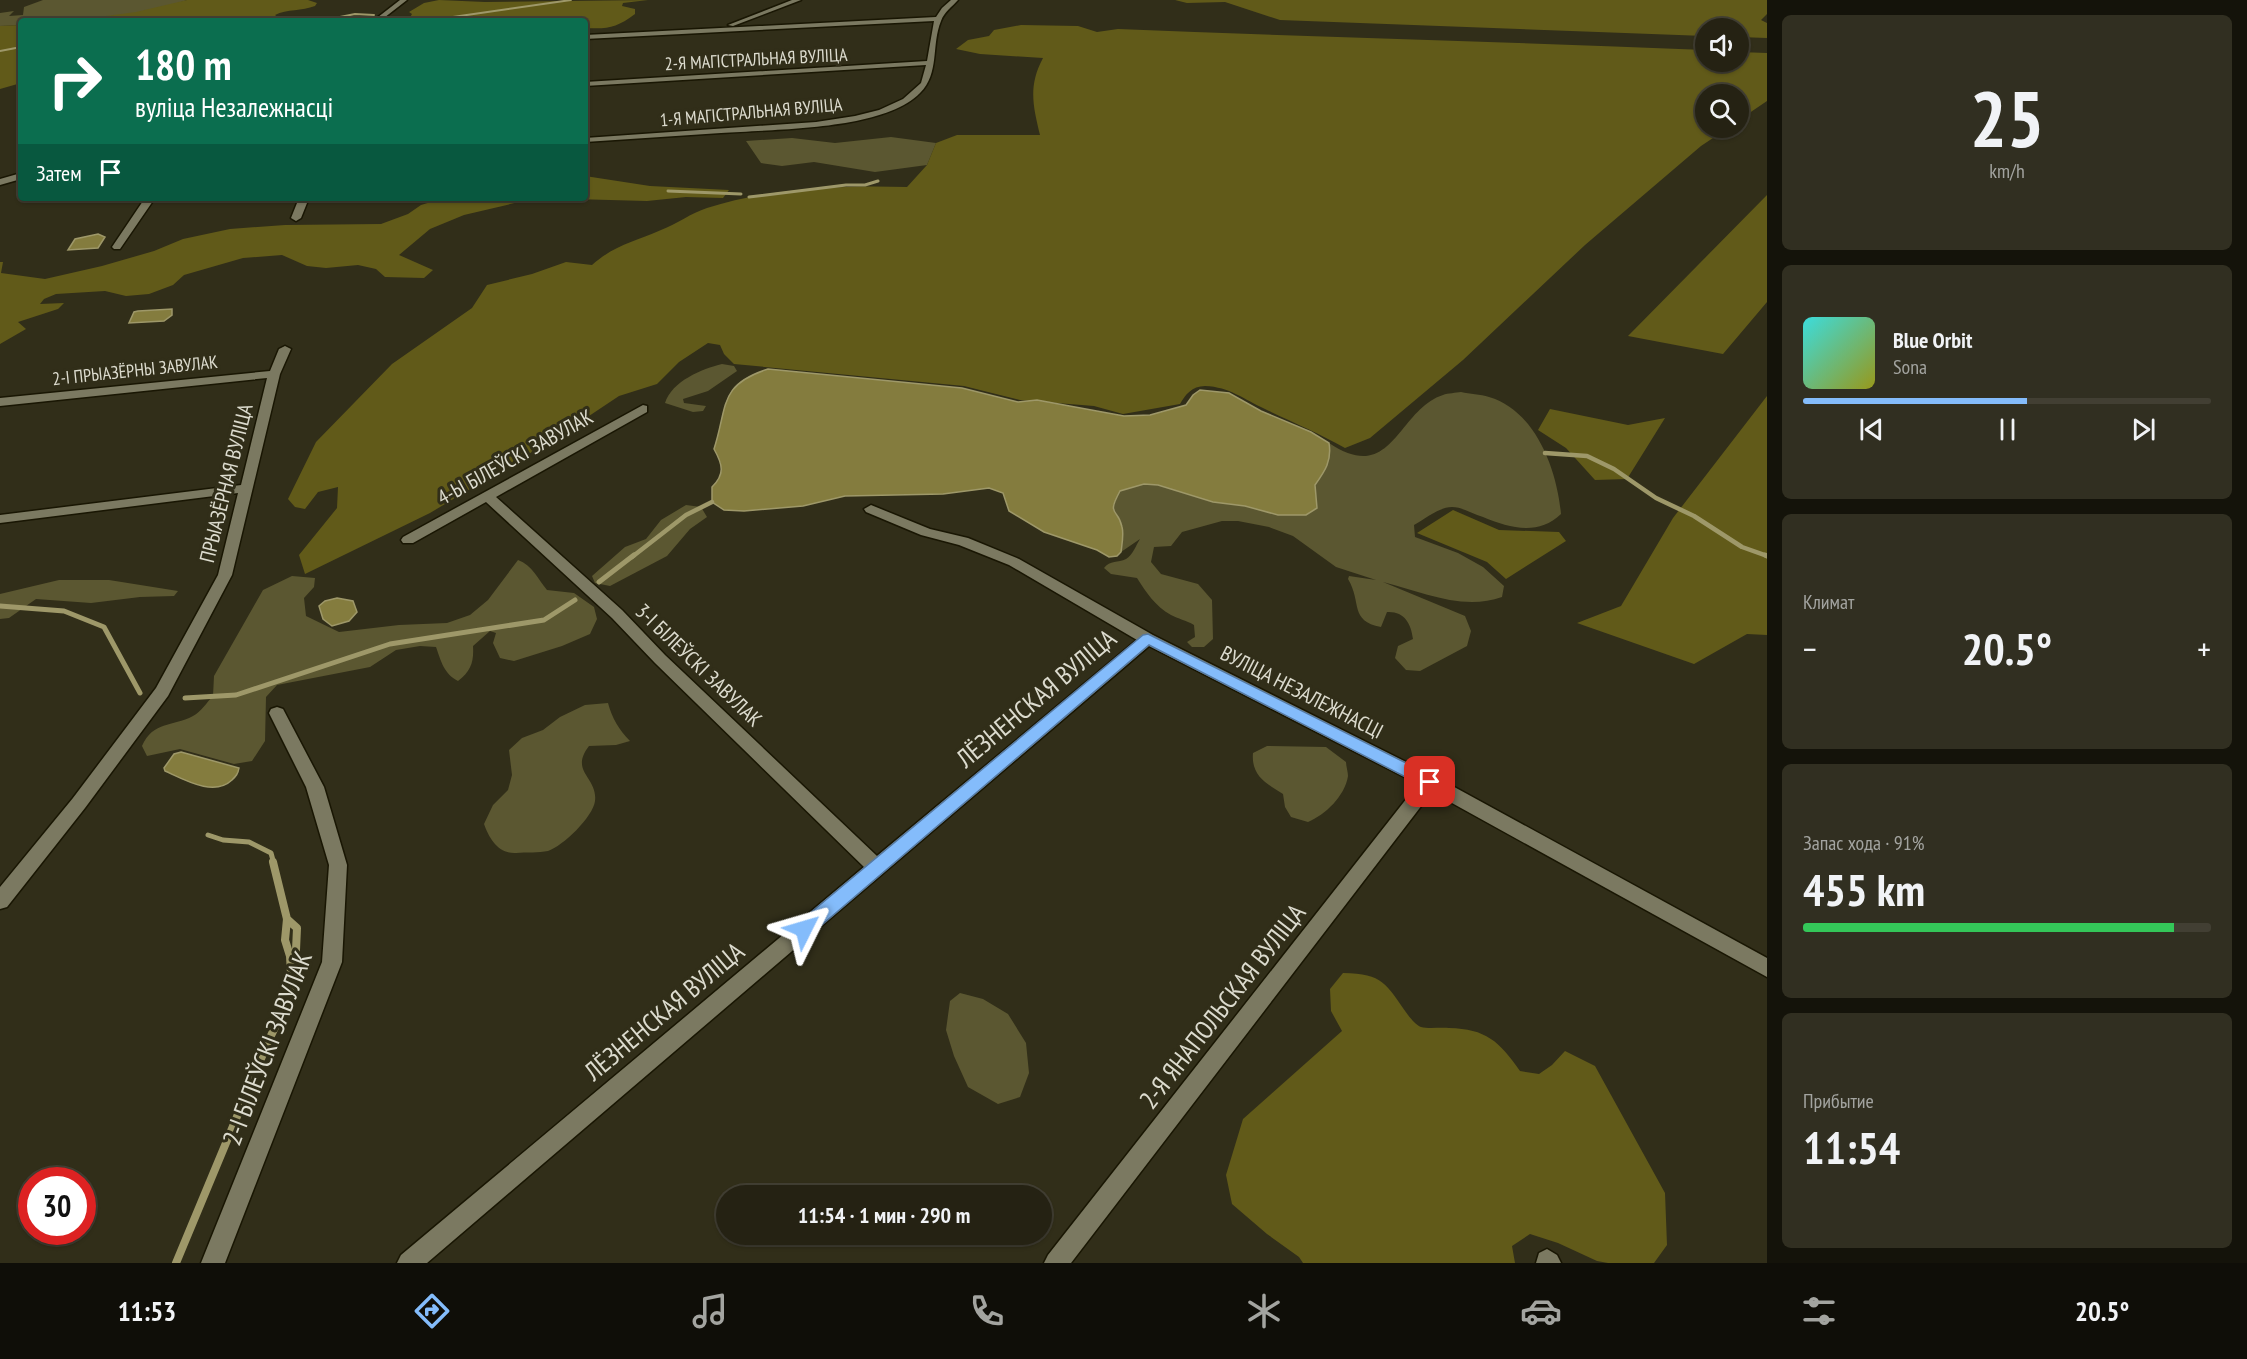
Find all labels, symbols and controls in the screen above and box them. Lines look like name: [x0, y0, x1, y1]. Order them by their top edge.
map controls: [1695, 18, 1749, 138]
button: sound: [1695, 18, 1749, 72]
text: 180 m: [135, 37, 232, 92]
icon: right: [36, 42, 114, 120]
street label: 2-Я МАГІСТРАЛЬНАЯ ВУЛІЦА: [664, 43, 848, 75]
text: 25: [1970, 68, 2044, 169]
button: search: [1695, 84, 1749, 138]
text: вуліца Незалежнасці: [135, 90, 333, 124]
street label: 1-Я МАГІСТРАЛЬНАЯ ВУЛІЦА: [659, 93, 844, 131]
icon: arrive: [94, 156, 127, 189]
text: km/h: [1989, 158, 2025, 184]
text: Затем: [36, 159, 82, 187]
text: Blue Orbit: [1893, 326, 1972, 354]
street label: 2-І ПРЫАЗЁРНЫ ЗАВУЛАК: [51, 350, 219, 390]
text: Sona: [1893, 354, 1927, 380]
street label: ПРЫАЗЁРНАЯ ВУЛІЦА: [193, 401, 259, 565]
street label: 4-Ы БІЛЕЎСКІ ЗАВУЛАК: [432, 403, 598, 511]
icon: previous: [1855, 413, 1888, 446]
icon: pause: [1991, 413, 2024, 446]
icon: next: [2127, 413, 2160, 446]
text: Климат: [1803, 589, 1854, 615]
street label: 3-І БІЛЕЎСКІ ЗАВУЛАК: [630, 598, 768, 732]
text: 20.5°: [1962, 619, 2052, 677]
street label: ЛЁЗНЕНСКАЯ ВУЛІЦА: [949, 621, 1123, 775]
text: −: [1803, 627, 1817, 670]
text: +: [2197, 627, 2211, 670]
street label: ВУЛІЦА НЕЗАЛЕЖНАСЦІ: [1216, 639, 1388, 745]
pin: [1404, 756, 1455, 807]
icon: arrive: [1413, 765, 1446, 798]
text: Запас хода · 91%: [1803, 830, 1924, 856]
text: 455 km: [1803, 860, 1925, 918]
street label: 2-Я ЯНАПОЛЬСКАЯ ВУЛІЦА: [1132, 896, 1313, 1115]
position arrow: [772, 897, 836, 961]
street label: ЛЁЗНЕНСКАЯ ВУЛІЦА: [577, 934, 751, 1088]
street label: 2-І БІЛЕЎСКІ ЗАВУЛАК: [215, 946, 319, 1150]
text: Прибытие: [1803, 1088, 1874, 1114]
text: 11:54: [1803, 1118, 1900, 1176]
speed limit sign: 30: [18, 1167, 96, 1245]
text: 11:54 · 1 мин · 290 m: [798, 1201, 970, 1229]
icon: directions: [411, 1290, 453, 1332]
icon: music: [689, 1290, 731, 1332]
icon: phone: [966, 1290, 1008, 1332]
icon: climate: [1243, 1290, 1285, 1332]
icon: car: [1520, 1290, 1562, 1332]
icon: filters: [1798, 1290, 1840, 1332]
text: 11:53: [118, 1294, 176, 1328]
text: 20.5°: [2075, 1294, 2129, 1328]

